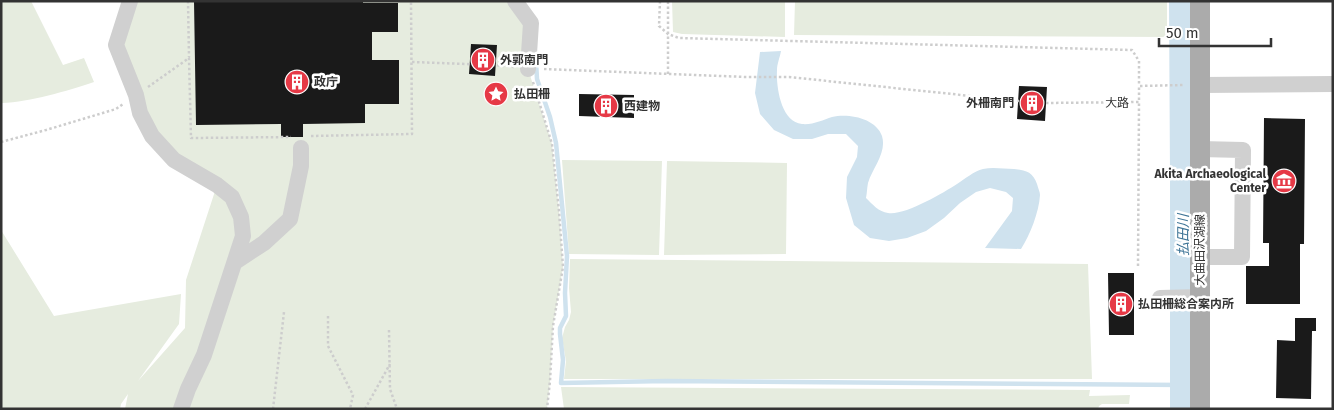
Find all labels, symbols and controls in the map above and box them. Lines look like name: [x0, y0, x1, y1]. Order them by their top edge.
scale bar: [1159, 15, 1272, 47]
text: 50 m: [1166, 24, 1199, 42]
building icon: 外郭南門: [470, 47, 496, 73]
place label: 外郭南門: [500, 53, 548, 67]
building icon: 政庁: [284, 69, 310, 95]
place label: 政庁: [314, 75, 338, 89]
place icon: 払田柵: [483, 81, 509, 107]
place label: 払田柵: [514, 87, 550, 101]
building icon: 外柵南門: [1019, 90, 1045, 116]
building icon: 西建物: [593, 93, 619, 119]
place label: 外柵南門: [966, 96, 1014, 110]
street label: 大路: [1105, 96, 1129, 110]
place label: 西建物: [624, 99, 660, 113]
place label: Akita Archaeological Center: [1153, 167, 1266, 195]
museum icon: Akita Archaeological Center: [1271, 168, 1297, 194]
water label: 払田川: [1175, 212, 1192, 256]
street label: 大曲田沢湖線: [1193, 214, 1207, 286]
building icon: 払田柵総合案内所: [1108, 291, 1134, 317]
place label: 払田柵総合案内所: [1138, 297, 1234, 311]

